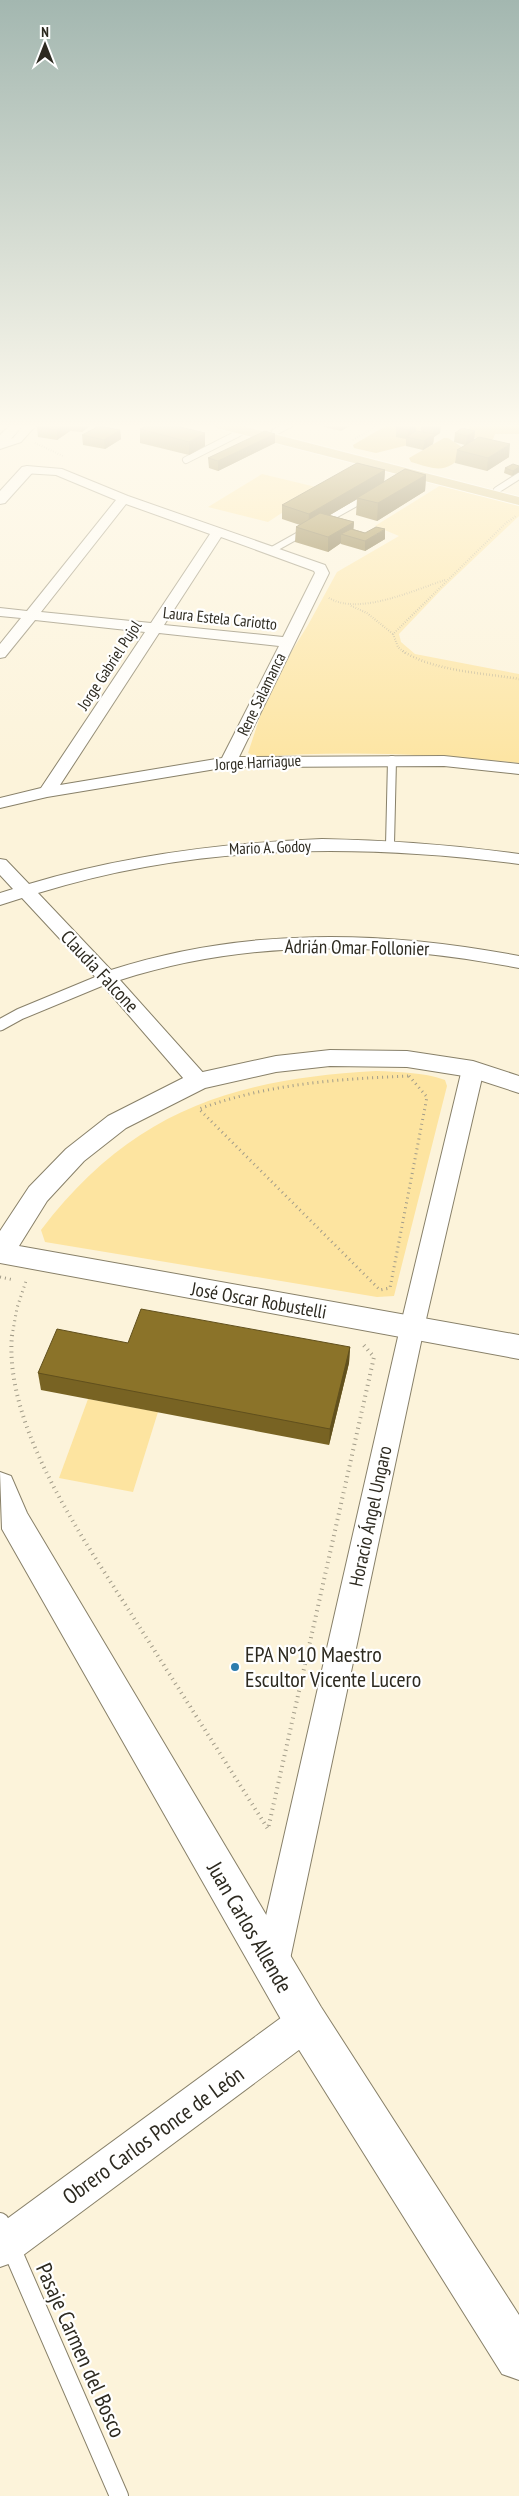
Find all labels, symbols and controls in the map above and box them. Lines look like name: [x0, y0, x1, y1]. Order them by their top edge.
north arrow: [20, 20, 70, 70]
text: N: [41, 23, 49, 41]
street label: Laura Estela Cariotto: [162, 602, 278, 634]
street label: Jorge Gabriel Pujol: [72, 616, 145, 714]
street label: Rene Salamanca: [232, 649, 290, 739]
street label: Jorge Harriague: [213, 750, 302, 774]
street label: Mario A. Godoy: [229, 836, 311, 858]
street label: Claudia Falcone: [56, 925, 144, 1017]
street label: Adrián Omar Follonier: [284, 934, 430, 960]
street label: José Oscar Robustelli: [189, 1276, 329, 1324]
street label: Horacio Ángel Ungaro: [343, 1444, 397, 1588]
place label: EPA Nº10 Maestro Escultor Vicente Lucero: [245, 1640, 421, 1693]
marker: EPA Nº10 Maestro Escultor Vicente Lucero: [229, 1661, 241, 1673]
street label: Juan Carlos Allende: [201, 1856, 299, 1998]
street label: Obrero Carlos Ponce de León: [57, 2060, 249, 2210]
street label: Pasaje Carmen del Bosco: [30, 2258, 132, 2442]

